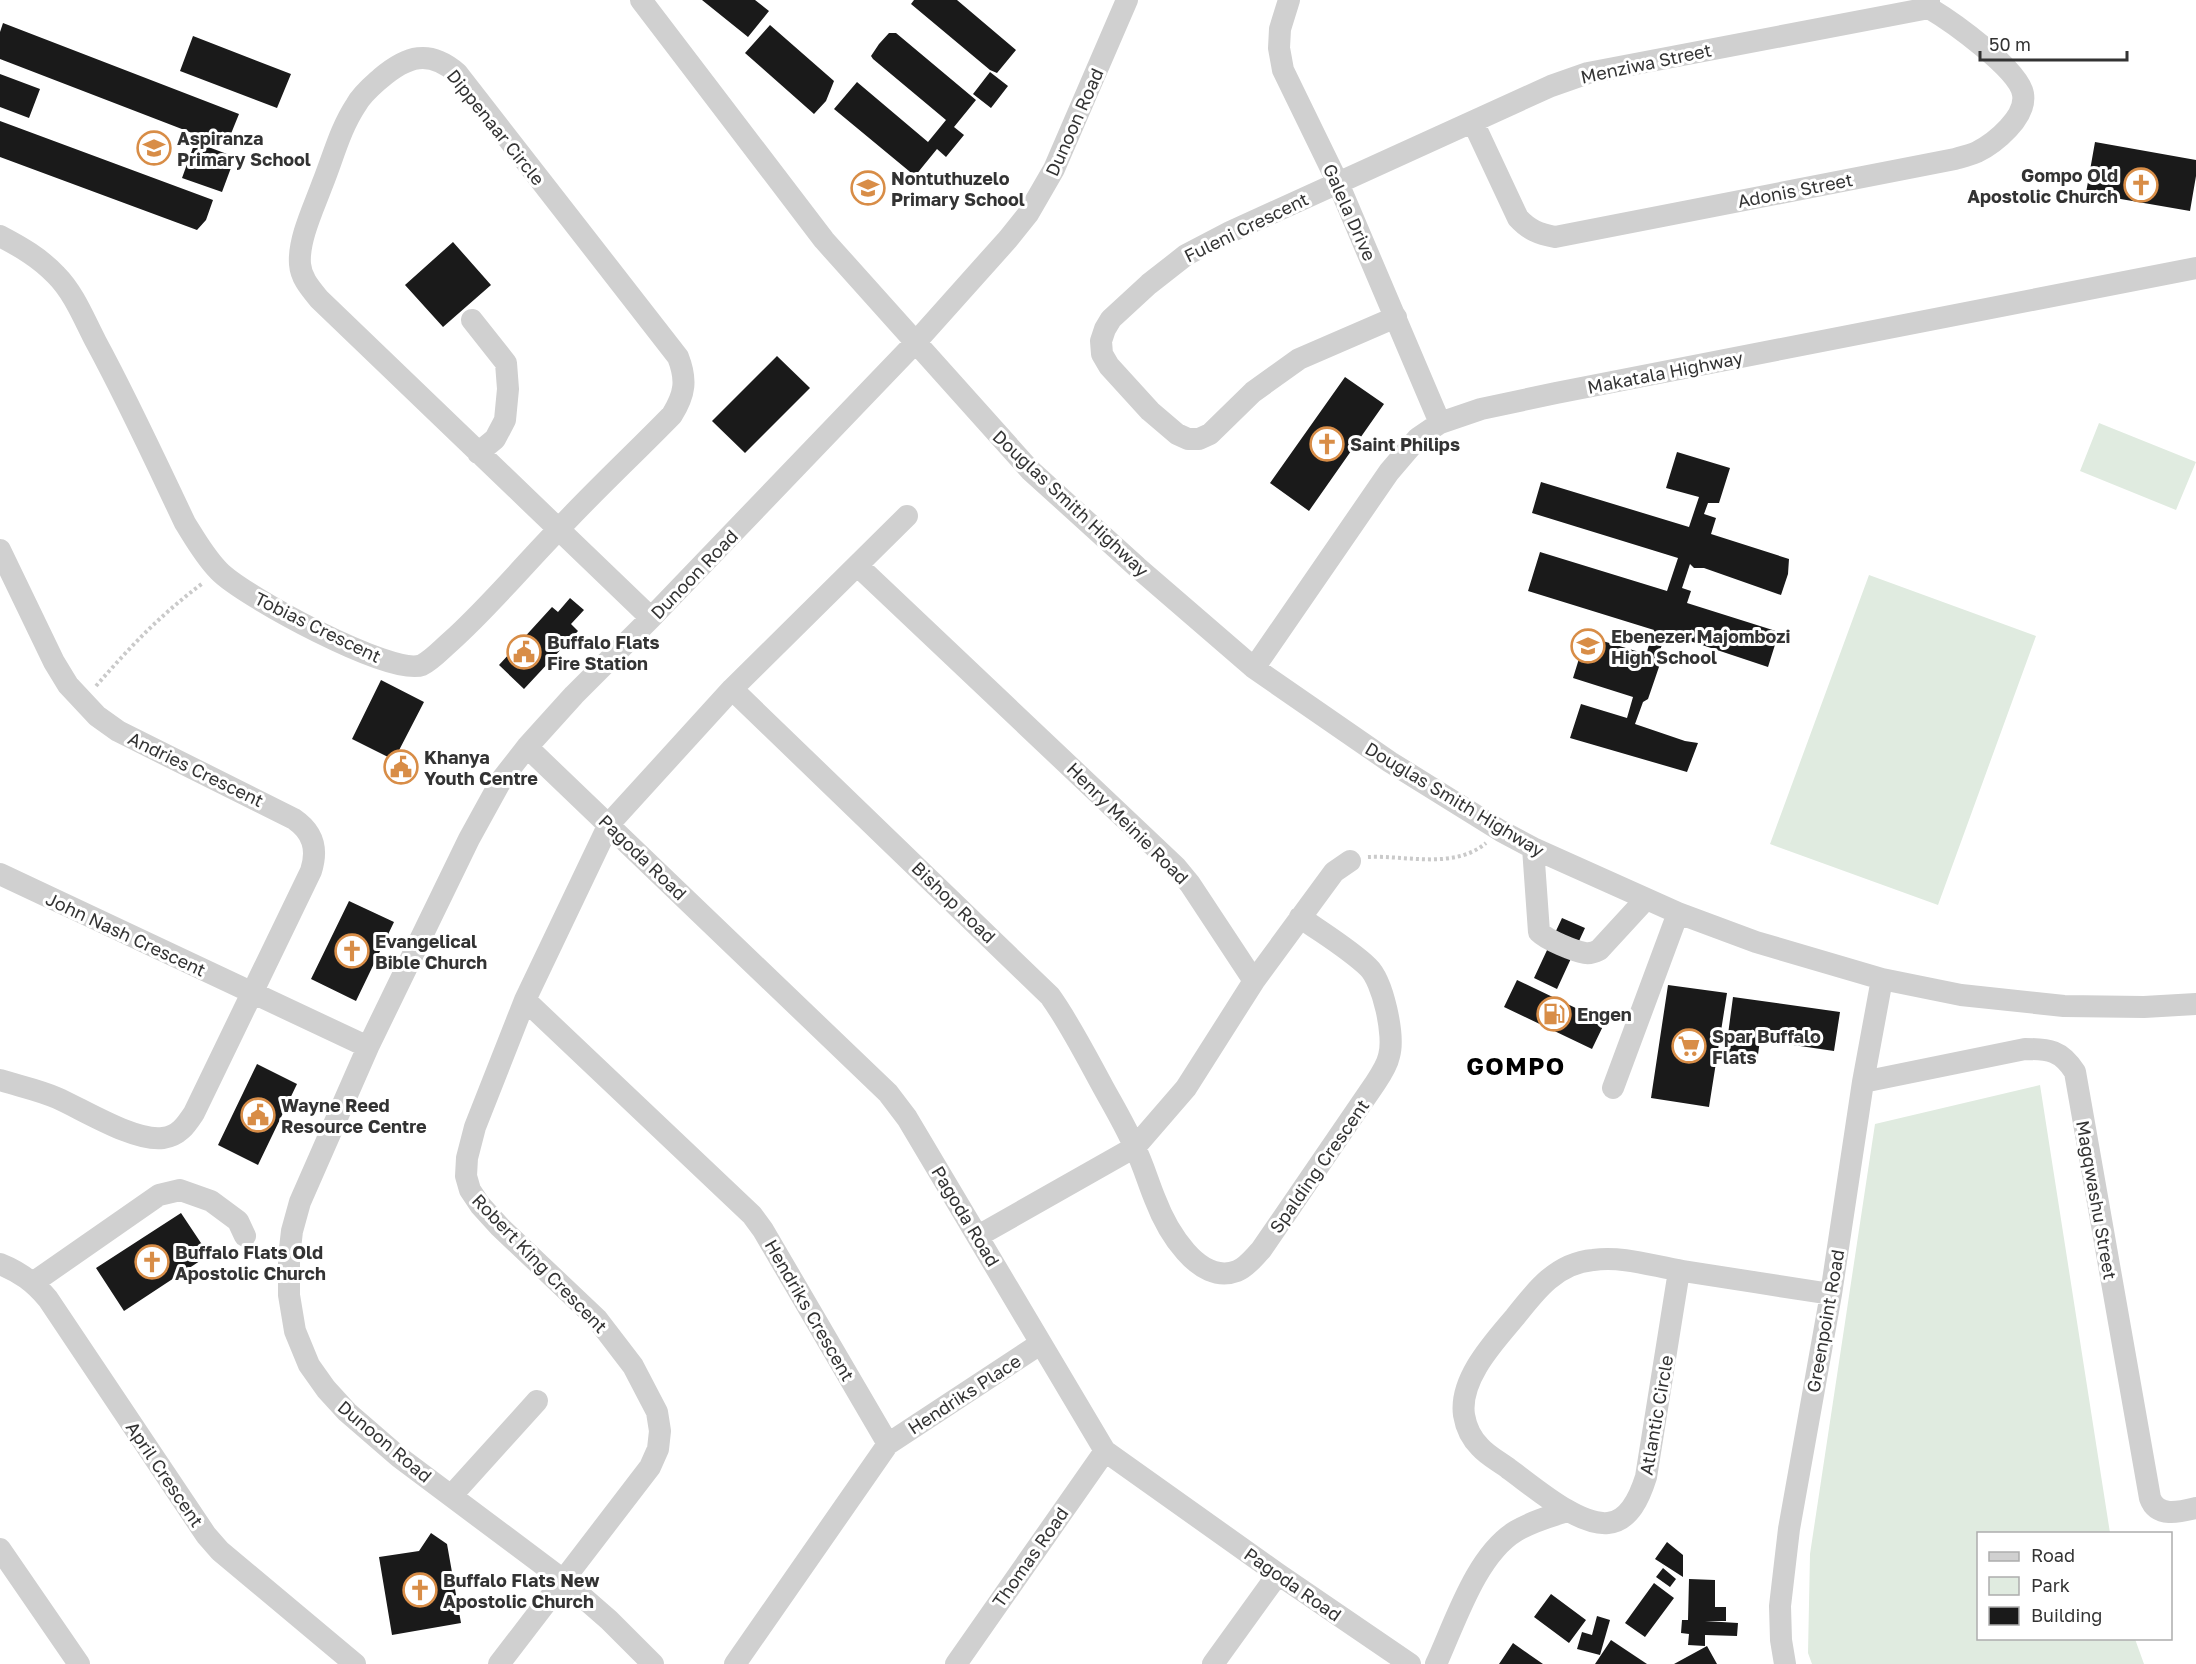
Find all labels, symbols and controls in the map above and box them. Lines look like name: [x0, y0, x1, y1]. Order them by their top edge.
scale bar: [1980, 24, 2127, 62]
text: 50 m: [1989, 33, 2031, 55]
street label: Menziwa Street: [1579, 38, 1713, 88]
street label: Dippenaar Circle: [443, 65, 549, 189]
street label: Dunoon Road: [1040, 65, 1108, 179]
place label: Aspiranza Primary School: [177, 127, 311, 170]
school or university icon: Aspiranza Primary School: [136, 130, 172, 166]
street label: Galela Drive: [1319, 160, 1381, 264]
place label: Gompo Old Apostolic Church: [1967, 164, 2118, 207]
place label: Nontuthuzelo Primary School: [891, 167, 1025, 210]
church icon: Gompo Old Apostolic Church: [2123, 167, 2159, 203]
street label: Adonis Street: [1735, 168, 1855, 212]
school or university icon: Nontuthuzelo Primary School: [850, 170, 886, 206]
street label: Fuleni Crescent: [1180, 187, 1312, 267]
street label: Makatala Highway: [1585, 346, 1745, 398]
street label: Douglas Smith Highway: [989, 425, 1153, 581]
church icon: Saint Philips: [1309, 426, 1345, 462]
place label: Saint Philips: [1350, 433, 1460, 455]
street label: Dunoon Road: [646, 525, 742, 623]
street label: Tobias Crescent: [251, 587, 385, 667]
place label: Ebenezer Majombozi High School: [1611, 625, 1790, 668]
school or university icon: Ebenezer Majombozi High School: [1570, 628, 1606, 664]
place label: Buffalo Flats Fire Station: [547, 631, 660, 674]
public building icon: Buffalo Flats Fire Station: [506, 634, 542, 670]
street label: Andries Crescent: [125, 727, 267, 811]
street label: Douglas Smith Highway: [1361, 737, 1549, 861]
place label: Khanya Youth Centre: [424, 746, 538, 789]
public building icon: Khanya Youth Centre: [383, 749, 419, 785]
street label: Henry Meinie Road: [1063, 758, 1193, 888]
street label: Pagoda Road: [595, 810, 691, 904]
street label: Bishop Road: [908, 857, 1000, 947]
street label: John Nash Crescent: [43, 887, 209, 981]
place label: Evangelical Bible Church: [375, 930, 487, 973]
church icon: Evangelical Bible Church: [334, 933, 370, 969]
fuel station icon: Engen: [1536, 996, 1572, 1032]
place label: Engen: [1577, 1003, 1632, 1025]
place label: Spar Buffalo Flats: [1712, 1025, 1821, 1068]
supermarket icon: Spar Buffalo Flats: [1671, 1028, 1707, 1064]
district label: GOMPO: [1466, 1051, 1566, 1080]
place label: Wayne Reed Resource Centre: [281, 1094, 427, 1137]
street label: Spalding Crescent: [1265, 1095, 1373, 1237]
public building icon: Wayne Reed Resource Centre: [240, 1097, 276, 1133]
street label: Magqwashu Street: [2072, 1119, 2122, 1281]
street label: Pagoda Road: [927, 1162, 1005, 1270]
street label: Robert King Crescent: [468, 1189, 612, 1337]
street label: Hendriks Crescent: [761, 1235, 859, 1385]
place label: Buffalo Flats Old Apostolic Church: [175, 1241, 326, 1284]
church icon: Buffalo Flats Old Apostolic Church: [134, 1244, 170, 1280]
street label: Greenpoint Road: [1802, 1248, 1848, 1394]
street label: Hendriks Place: [903, 1349, 1025, 1439]
street label: Atlantic Circle: [1635, 1353, 1677, 1477]
street label: Dunoon Road: [334, 1395, 436, 1487]
street label: April Crescent: [122, 1417, 208, 1531]
street label: Thomas Road: [987, 1503, 1073, 1611]
legend: [1977, 1532, 2172, 1640]
street label: Pagoda Road: [1240, 1542, 1346, 1626]
text: Road: [2031, 1544, 2075, 1566]
place label: Buffalo Flats New Apostolic Church: [443, 1569, 599, 1612]
church icon: Buffalo Flats New Apostolic Church: [402, 1572, 438, 1608]
text: Park: [2031, 1574, 2070, 1596]
text: Building: [2031, 1604, 2102, 1626]

